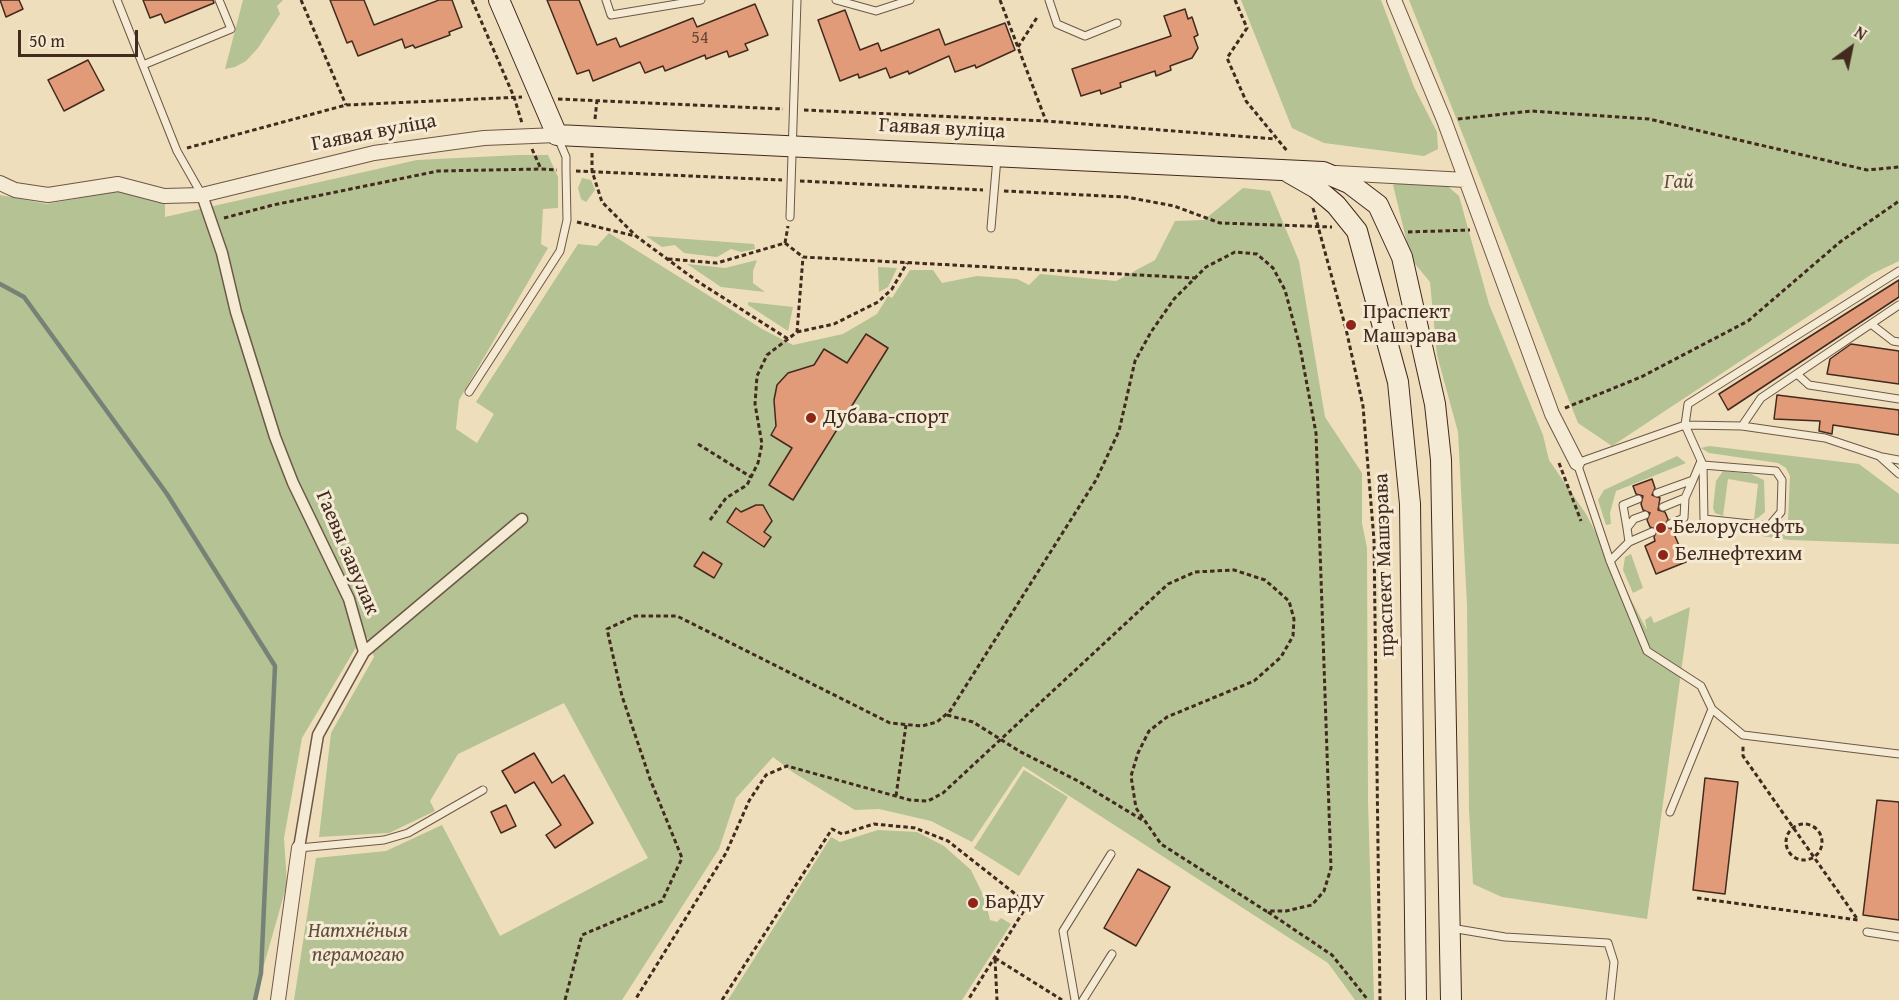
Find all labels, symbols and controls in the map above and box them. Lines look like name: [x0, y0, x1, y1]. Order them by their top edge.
scale bar: [21, 18, 141, 56]
north arrow: [1821, 18, 1881, 78]
text: N: [1850, 20, 1872, 46]
text: 50 m: [29, 27, 65, 54]
house number: 54: [691, 27, 709, 49]
street label: Гаявая вуліца: [309, 109, 439, 157]
street label: Гаявая вуліца: [878, 113, 1006, 145]
park label: Гай: [1664, 170, 1694, 196]
place label: Праспект Машэрава: [1363, 300, 1457, 350]
marker: Праспект Машэрава: [1344, 318, 1358, 332]
place label: Дубава-спорт: [823, 405, 949, 431]
marker: Дубава-спорт: [804, 411, 818, 425]
street label: праспект Машэрава: [1369, 473, 1401, 657]
street label: Гаевы завулак: [310, 487, 384, 619]
place label: Белоруснефть: [1673, 515, 1805, 541]
marker: Белоруснефть: [1654, 521, 1668, 535]
place label: Белнефтехим: [1675, 542, 1803, 568]
marker: Белнефтехим: [1656, 548, 1670, 562]
place label: БарДУ: [985, 890, 1044, 916]
marker: БарДУ: [966, 896, 980, 910]
park label: Натхнёныя перамогаю: [308, 919, 408, 969]

